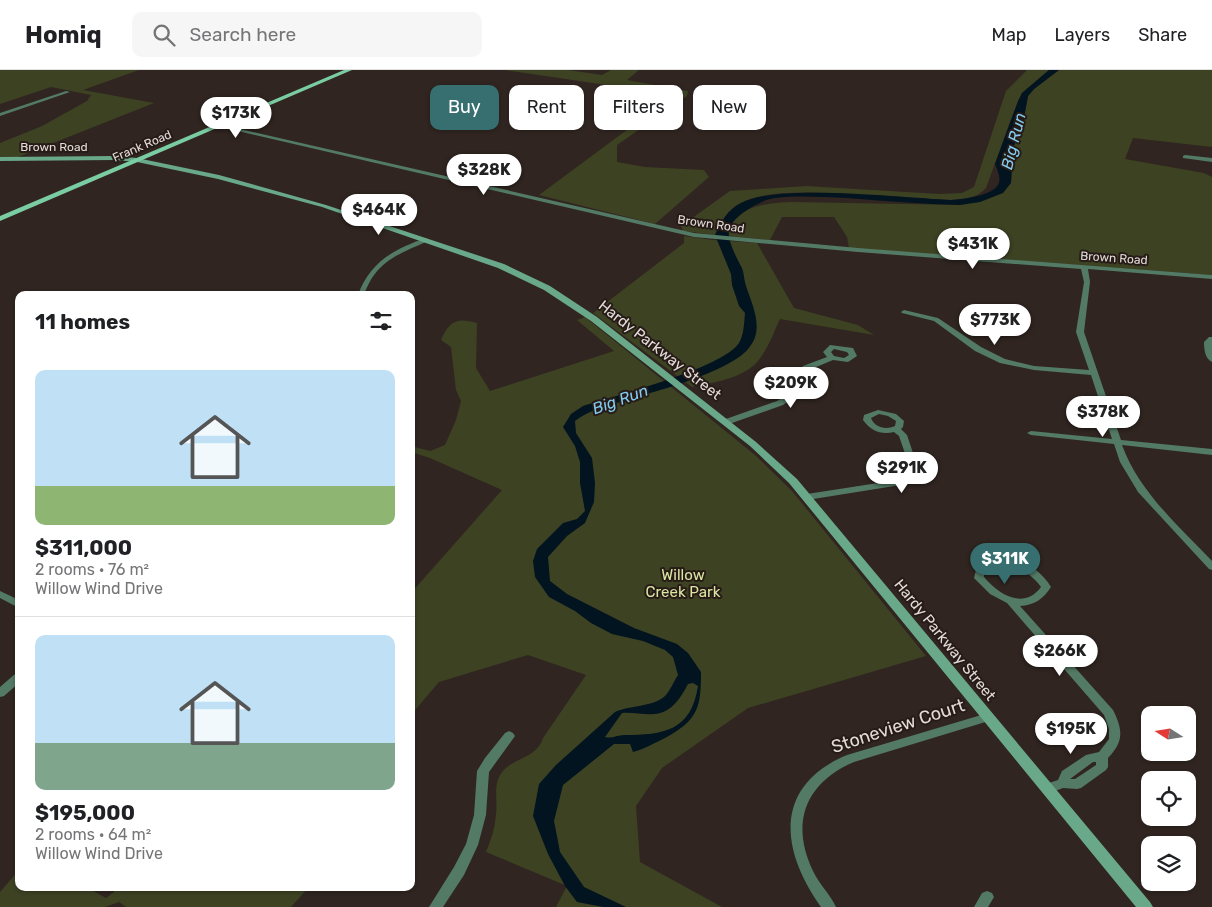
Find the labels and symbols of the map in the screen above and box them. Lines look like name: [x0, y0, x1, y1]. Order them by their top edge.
pin: $173K: [201, 97, 271, 139]
water label: Big Run: [997, 111, 1030, 172]
street label: Frank Road: [110, 127, 174, 165]
street label: Brown Road: [20, 140, 88, 154]
pin: $328K: [449, 154, 519, 196]
pin: $464K: [344, 194, 414, 236]
street label: Brown Road: [677, 212, 745, 236]
pin: $431K: [938, 228, 1008, 270]
street label: Brown Road: [1080, 249, 1148, 267]
street label: Hardy Parkway Street: [595, 296, 725, 404]
pin: $773K: [960, 304, 1030, 346]
pin: $209K: [756, 366, 826, 409]
water label: Big Run: [590, 381, 651, 418]
pin: $378K: [1068, 396, 1138, 438]
pin: $291K: [867, 452, 937, 494]
pin: $311K: [970, 542, 1040, 585]
park label: Willow Creek Park: [646, 566, 721, 601]
street label: Hardy Parkway Street: [890, 576, 1000, 704]
pin: $266K: [1025, 634, 1095, 677]
street label: Stoneview Court: [829, 694, 967, 758]
north arrow: [1141, 706, 1196, 761]
pin: $195K: [1036, 712, 1106, 755]

